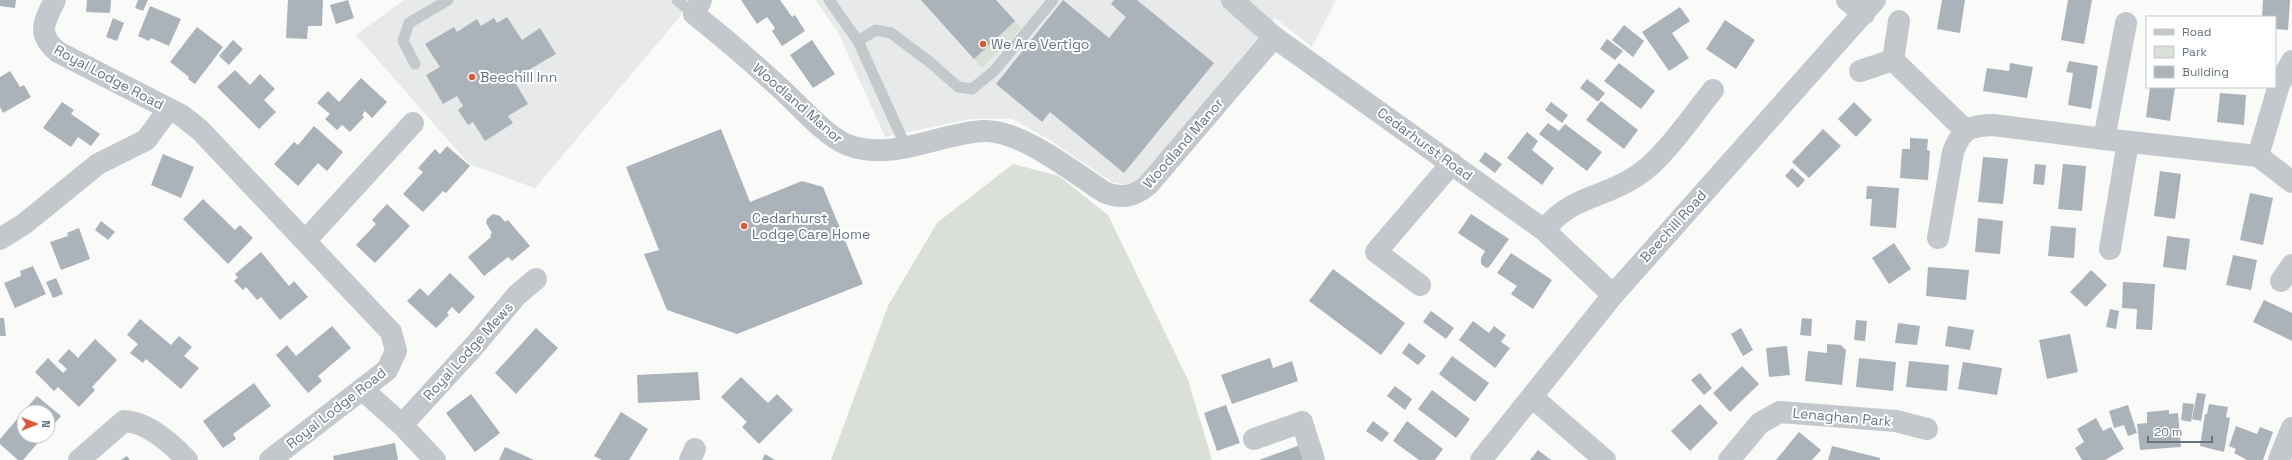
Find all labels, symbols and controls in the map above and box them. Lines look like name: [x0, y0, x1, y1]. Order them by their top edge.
legend: [2146, 16, 2276, 88]
text: Road: [2182, 24, 2211, 40]
place label: We Are Vertigo: [991, 35, 1090, 53]
marker: We Are Vertigo: [978, 39, 988, 49]
street label: Royal Lodge Road: [51, 41, 167, 113]
text: Park: [2182, 44, 2207, 60]
street label: Woodland Manor: [749, 59, 847, 147]
text: Building: [2182, 64, 2229, 80]
place label: Beechill Inn: [480, 68, 557, 86]
marker: Beechill Inn: [467, 72, 477, 82]
street label: Woodland Manor: [1139, 94, 1227, 192]
street label: Cedarhurst Road: [1374, 103, 1476, 185]
street label: Beechill Road: [1636, 186, 1710, 266]
place label: Cedarhurst Lodge Care Home: [752, 209, 870, 243]
marker: Cedarhurst Lodge Care Home: [739, 221, 749, 231]
street label: Royal Lodge Mews: [419, 298, 517, 404]
street label: Royal Lodge Road: [283, 363, 389, 453]
north arrow: [16, 404, 56, 444]
street label: Lenaghan Park: [1792, 404, 1893, 430]
scale bar: [2148, 418, 2212, 444]
text: N: [39, 420, 53, 428]
text: 20 m: [2154, 424, 2182, 440]

